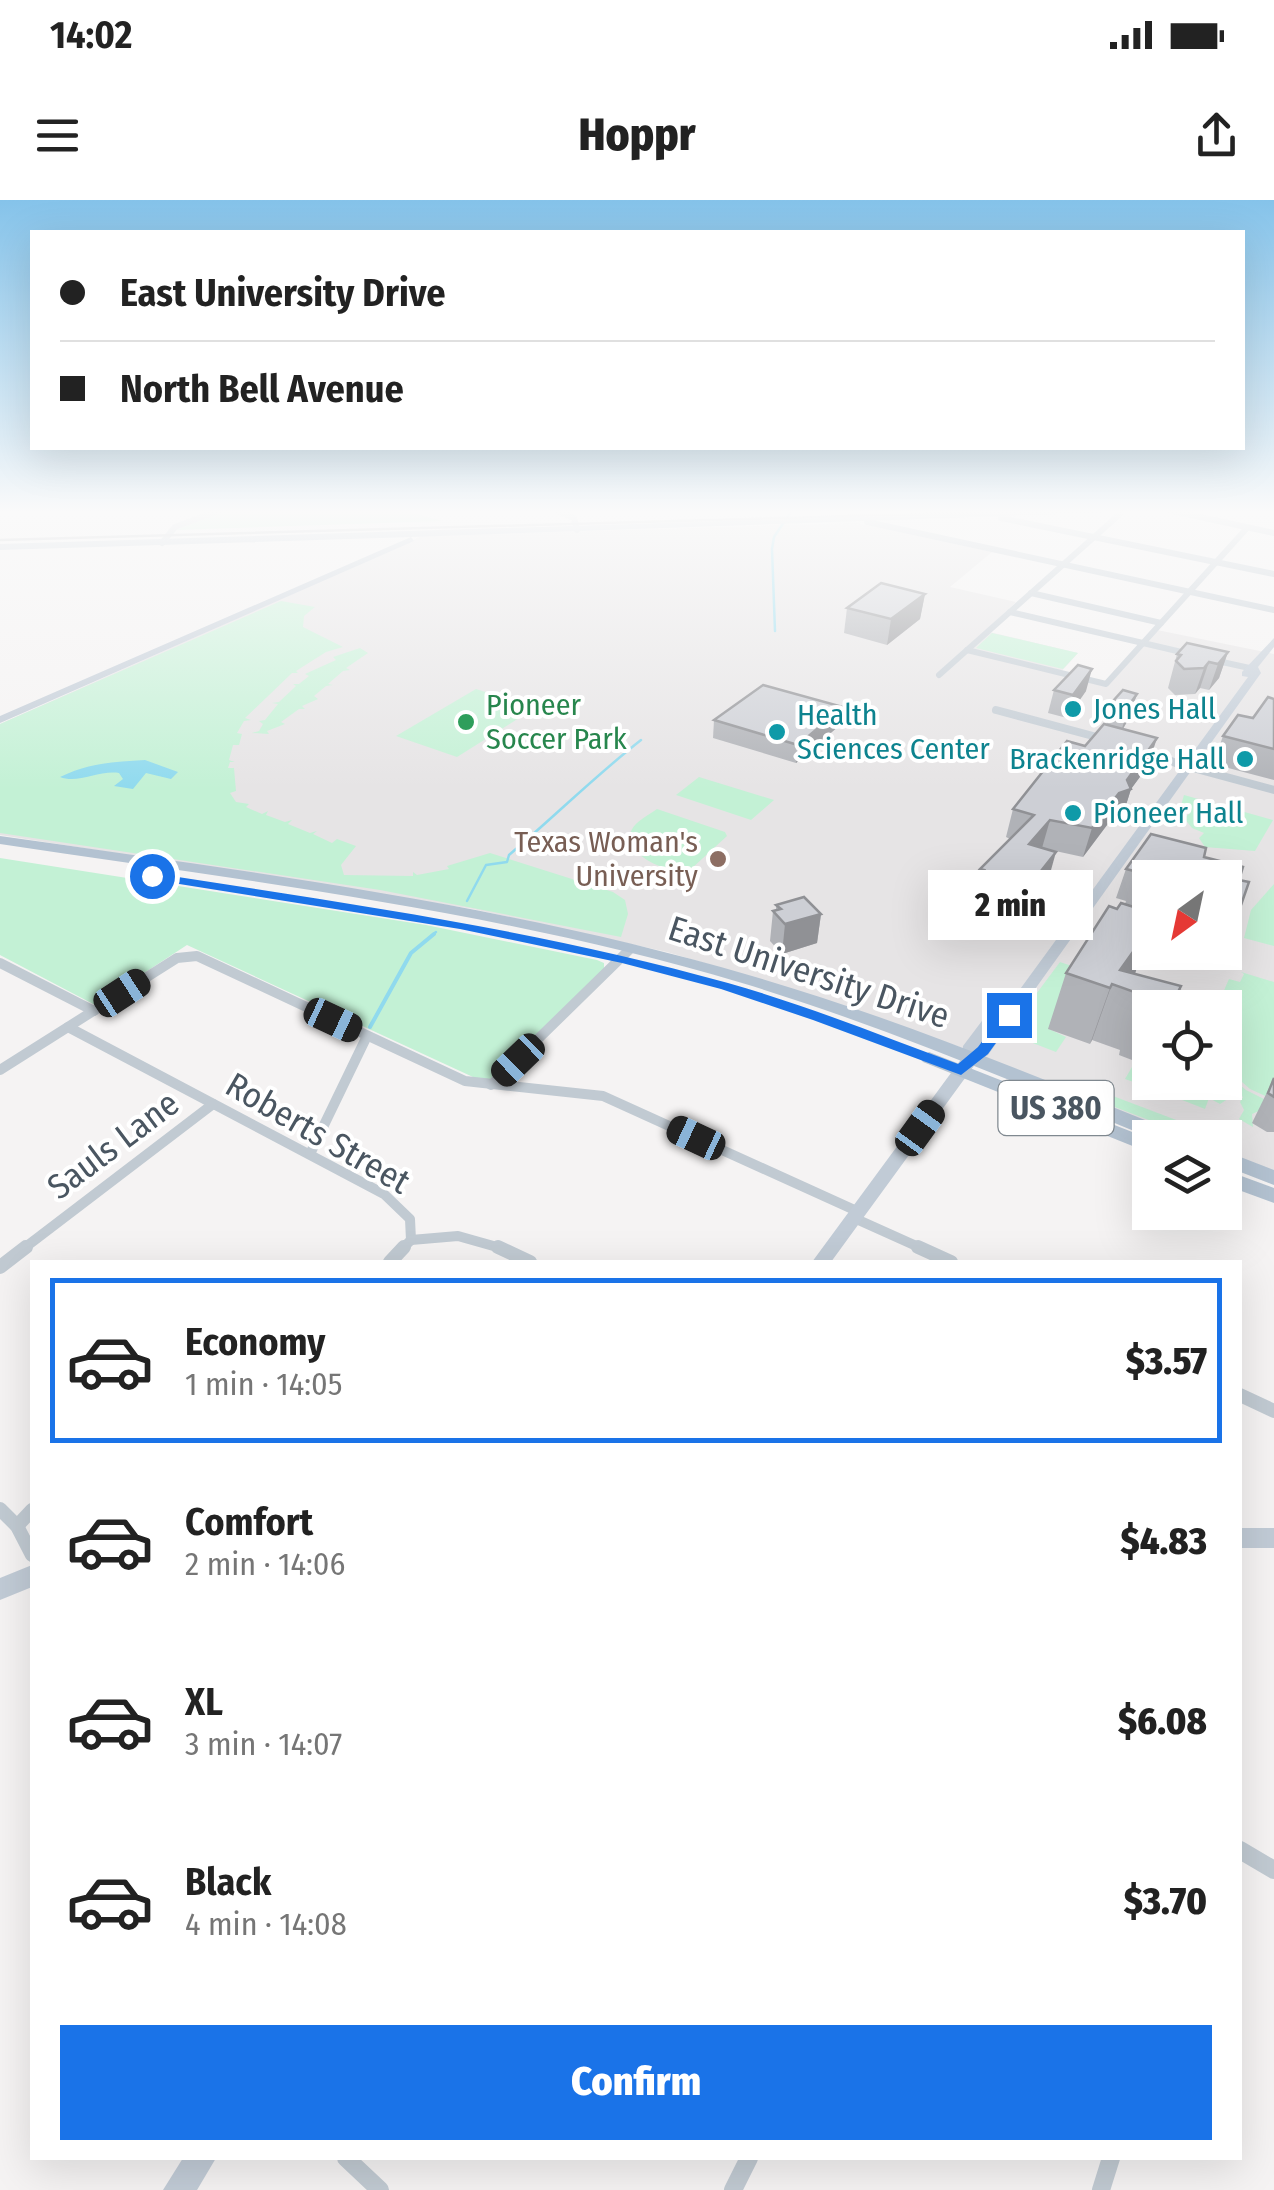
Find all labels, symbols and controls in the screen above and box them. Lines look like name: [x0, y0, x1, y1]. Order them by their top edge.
text: 14:02: [50, 12, 132, 58]
icon: menu: [30, 108, 85, 163]
text: Hoppr: [579, 108, 695, 162]
icon: share: [1189, 108, 1244, 163]
text: East University Drive: [120, 270, 446, 316]
text: North Bell Avenue: [120, 366, 404, 412]
place label: Pioneer Soccer Park: [486, 687, 627, 757]
place label: Jones Hall: [1093, 691, 1216, 727]
place label: Health Sciences Center: [797, 697, 990, 767]
marker: Jones Hall: [1062, 698, 1084, 720]
marker: Pioneer Soccer Park: [455, 711, 477, 733]
marker: Health Sciences Center: [766, 721, 788, 743]
place label: Brackenridge Hall: [1009, 741, 1225, 777]
marker: Brackenridge Hall: [1234, 748, 1256, 770]
place label: Pioneer Hall: [1093, 795, 1243, 831]
marker: Pioneer Hall: [1062, 802, 1084, 824]
place label: Texas Woman's University: [514, 824, 699, 894]
marker: Texas Woman's University: [707, 848, 729, 870]
route start: [130, 854, 175, 899]
north arrow: [1132, 860, 1242, 970]
map controls: [1132, 860, 1242, 1230]
callout: 2 min: [926, 870, 1092, 940]
text: 2 min: [975, 886, 1046, 924]
street label: East University Drive: [663, 907, 955, 1037]
car: [89, 964, 155, 1022]
button: locate: [1132, 990, 1242, 1100]
route end: [987, 993, 1032, 1038]
car: [299, 994, 367, 1046]
car: [486, 1028, 550, 1092]
street label: Roberts Street: [218, 1063, 418, 1203]
road number: US 380: [998, 1081, 1114, 1135]
street label: Sauls Lane: [39, 1082, 187, 1208]
car: [890, 1095, 950, 1161]
car: [662, 1112, 730, 1164]
button: layers: [1132, 1120, 1242, 1230]
icon: car: [65, 1316, 155, 1406]
text: Economy: [185, 1319, 325, 1365]
text: $3.57: [1126, 1338, 1207, 1384]
text: 1 min · 14:05: [185, 1365, 342, 1403]
icon: car: [65, 1496, 155, 1586]
text: Comfort: [185, 1499, 313, 1545]
text: $4.83: [1121, 1518, 1207, 1564]
text: 2 min · 14:06: [185, 1545, 345, 1583]
icon: car: [65, 1676, 155, 1766]
text: XL: [185, 1679, 223, 1725]
text: $6.08: [1118, 1698, 1207, 1744]
text: 3 min · 14:07: [185, 1725, 342, 1763]
icon: car: [65, 1856, 155, 1946]
text: Black: [185, 1859, 271, 1905]
text: $3.70: [1124, 1878, 1207, 1924]
text: 4 min · 14:08: [185, 1905, 347, 1943]
button: Confirm: [60, 2025, 1212, 2140]

